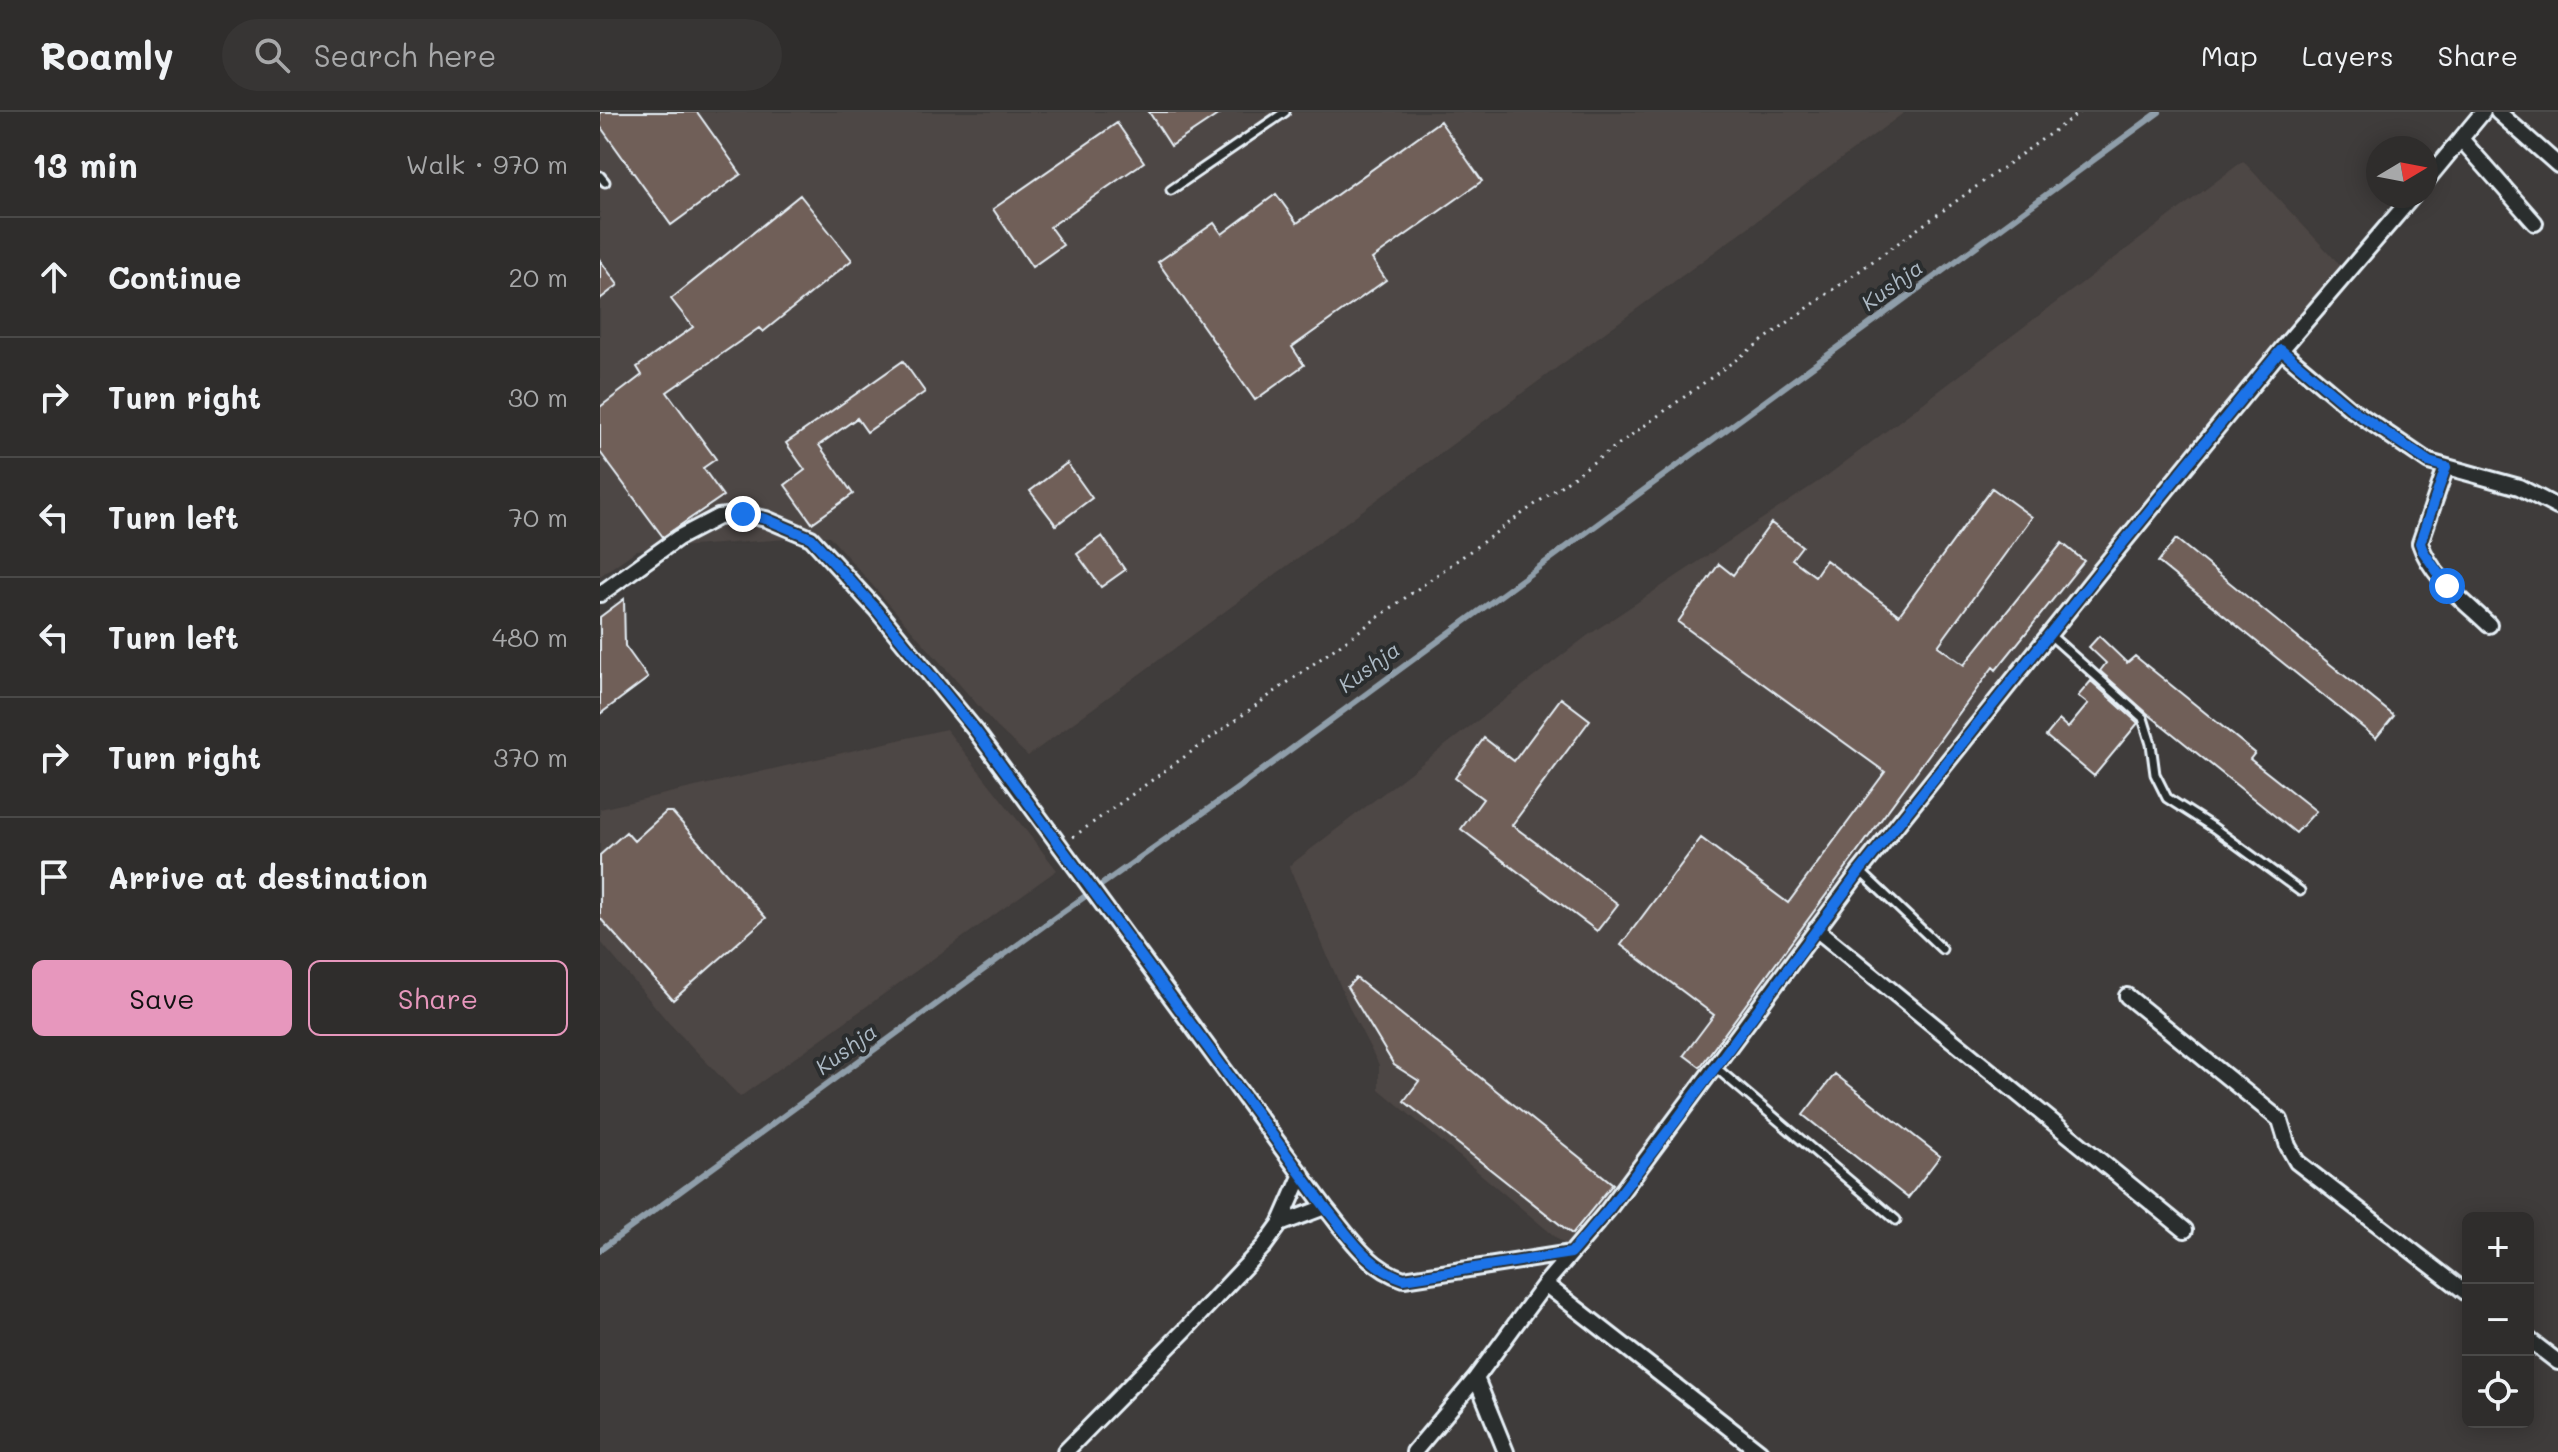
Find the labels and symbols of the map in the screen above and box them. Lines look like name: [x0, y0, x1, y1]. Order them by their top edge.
north arrow: [2366, 136, 2438, 208]
water label: Kushja: [1855, 252, 1928, 317]
route end: [725, 496, 761, 532]
route start: [2429, 568, 2465, 604]
water label: Kushja: [1332, 634, 1405, 699]
water label: Kushja: [809, 1016, 882, 1081]

